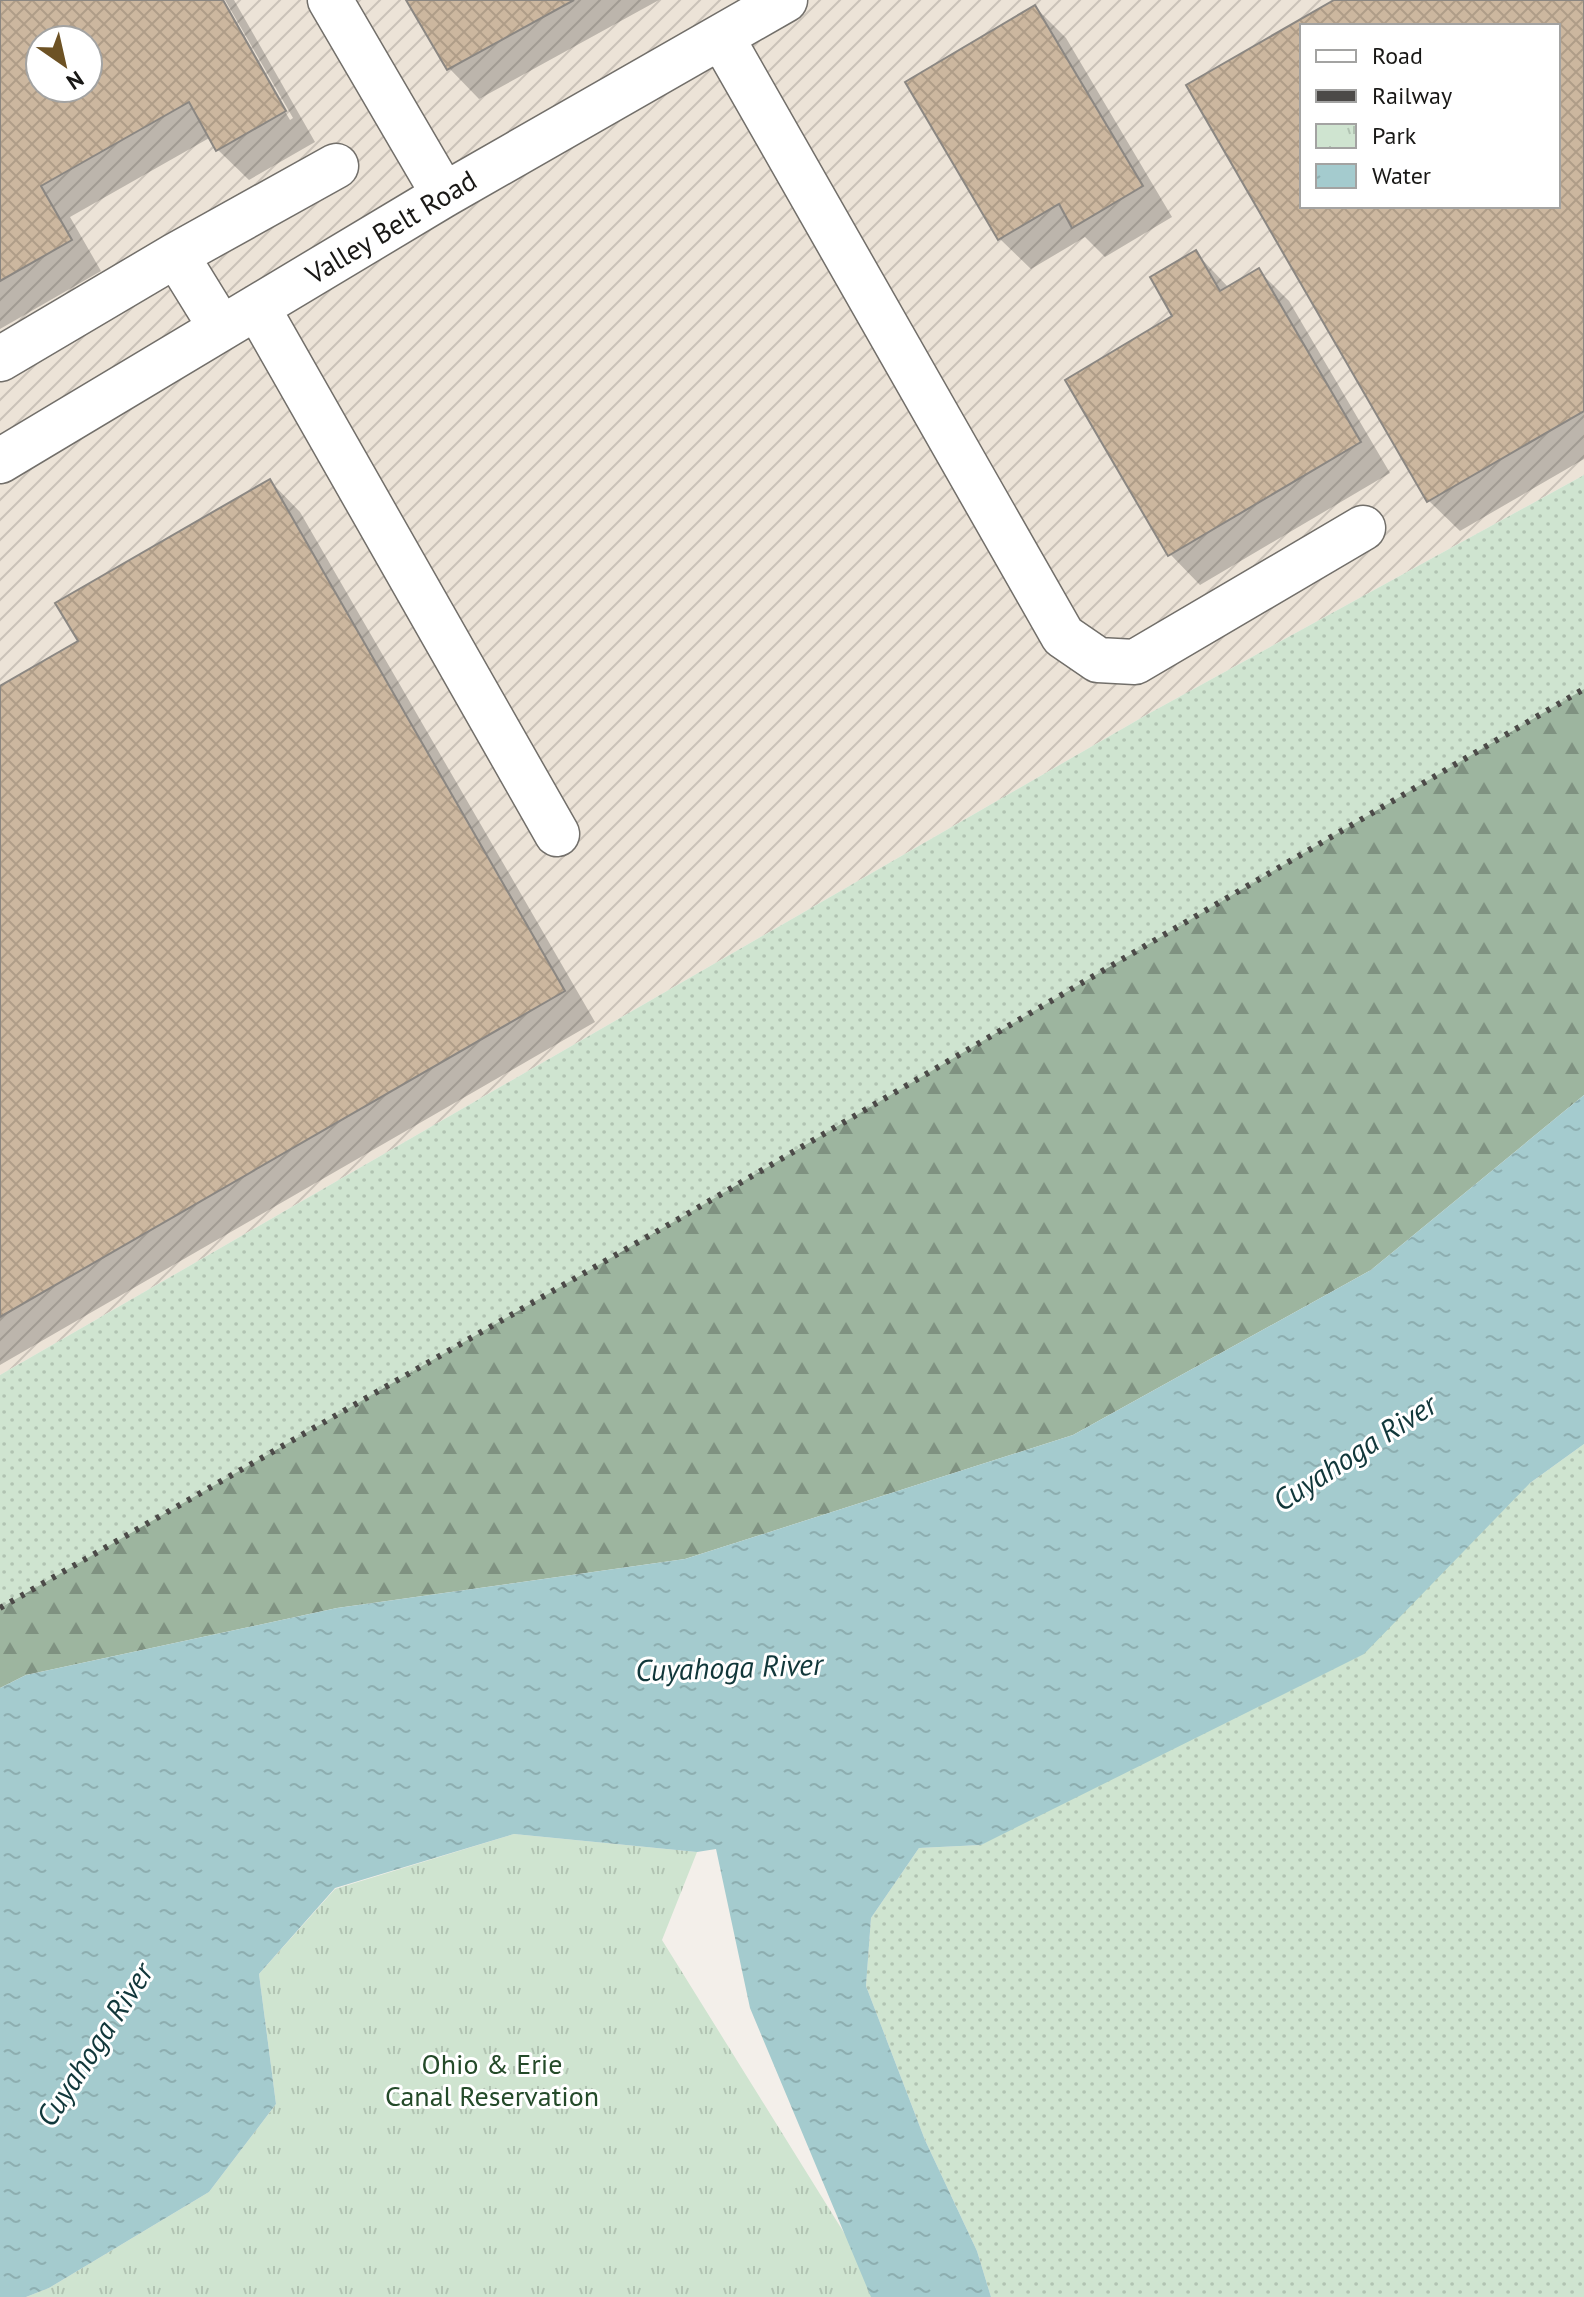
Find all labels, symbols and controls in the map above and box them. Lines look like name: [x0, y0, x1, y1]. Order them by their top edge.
north arrow: [24, 24, 104, 104]
legend: [1300, 24, 1560, 208]
text: Road: [1372, 40, 1423, 71]
text: N: [61, 65, 89, 96]
text: Railway: [1372, 80, 1452, 111]
text: Park: [1372, 120, 1417, 151]
text: Water: [1372, 160, 1431, 191]
street label: Valley Belt Road: [298, 161, 483, 293]
water label: Cuyahoga River: [1265, 1383, 1445, 1519]
water label: Cuyahoga River: [635, 1644, 826, 1689]
water label: Cuyahoga River: [26, 1953, 162, 2133]
park label: Ohio & Erie Canal Reservation: [385, 2045, 599, 2114]

